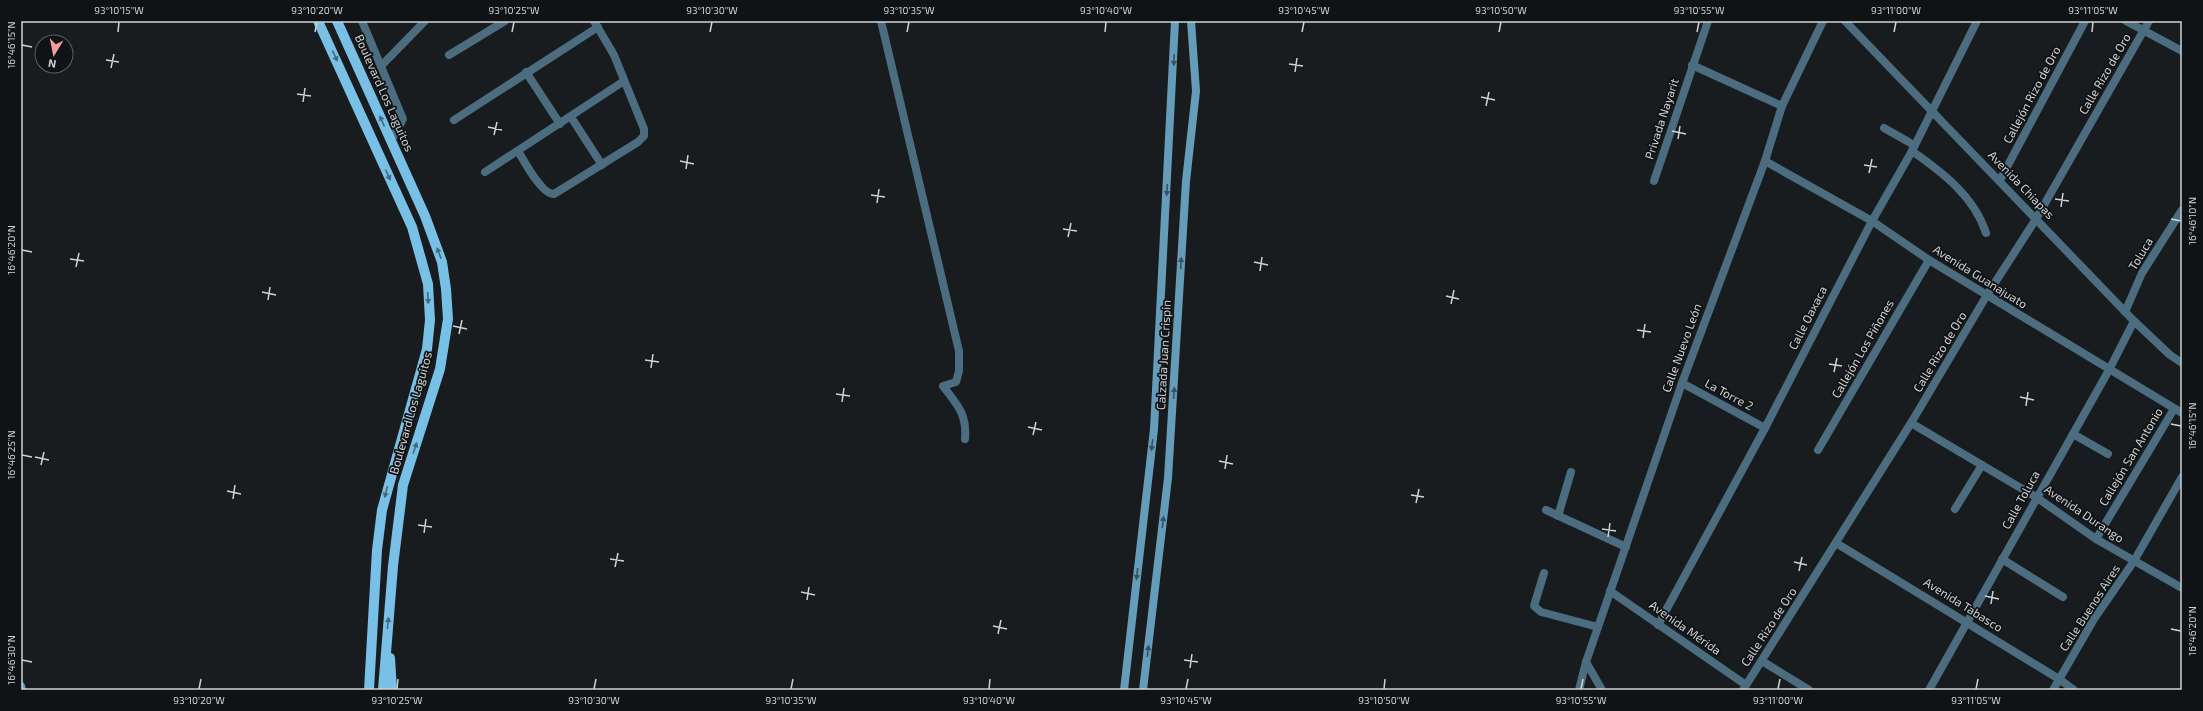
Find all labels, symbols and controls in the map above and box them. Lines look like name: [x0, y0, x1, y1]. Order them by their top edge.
text: 93°10'15"W: [94, 4, 144, 16]
text: 93°10'20"W: [291, 4, 343, 16]
text: 93°10'25"W: [489, 4, 540, 16]
text: 93°10'30"W: [686, 4, 738, 16]
text: 93°10'35"W: [884, 4, 935, 16]
text: 93°10'40"W: [1080, 4, 1133, 16]
text: 93°10'45"W: [1278, 4, 1330, 16]
text: 93°10'50"W: [1475, 4, 1527, 16]
text: 93°10'55"W: [1674, 4, 1725, 16]
text: 93°11'00"W: [1871, 4, 1922, 16]
text: 93°11'05"W: [2068, 4, 2118, 16]
text: 16°46'15"N: [5, 21, 17, 69]
street label: Calle Rizo de Oro: [2075, 30, 2133, 116]
street label: Boulevard Los Laguitos: [353, 32, 417, 153]
north arrow: [34, 34, 74, 74]
street label: Callejón Rizo de Oro: [2000, 43, 2064, 146]
one-way arrow: [332, 51, 338, 63]
one-way arrow: [1170, 54, 1177, 66]
text: N: [47, 57, 57, 71]
street label: Privada Nayarit: [1641, 76, 1681, 161]
one-way arrow: [379, 115, 385, 126]
street label: Avenida Chiapas: [1986, 147, 2058, 221]
one-way arrow: [385, 169, 391, 181]
one-way arrow: [1163, 184, 1170, 196]
text: 16°46'10"N: [2186, 197, 2198, 245]
text: 16°46'20"N: [5, 225, 17, 275]
street label: Toluca: [2125, 235, 2155, 272]
street label: Avenida Guanajuato: [1930, 241, 2030, 312]
one-way arrow: [435, 247, 441, 259]
one-way arrow: [1178, 257, 1185, 269]
street label: Calle Oaxaca: [1785, 283, 1829, 352]
one-way arrow: [425, 292, 432, 304]
street label: Callejón Los Piñones: [1828, 297, 1897, 401]
street label: Calzada Juan Crispin: [1153, 299, 1173, 410]
street label: Calle Nuevo León: [1658, 301, 1704, 394]
street label: Calle Rizo de Oro: [1910, 309, 1969, 394]
street label: Boulevard Los Laguitos: [386, 350, 434, 476]
street label: La Torre 2: [1703, 376, 1756, 413]
one-way arrow: [1170, 387, 1177, 399]
text: 16°46'15"N: [2186, 402, 2198, 450]
street label: Callejón San Antonio: [2095, 405, 2166, 508]
text: 16°46'25"N: [5, 431, 17, 479]
one-way arrow: [1149, 439, 1155, 451]
one-way arrow: [412, 441, 418, 453]
street label: Calle Toluca: [1998, 468, 2042, 531]
street label: Avenida Durango: [2042, 481, 2127, 545]
one-way arrow: [383, 486, 389, 498]
one-way arrow: [1160, 516, 1166, 528]
street label: Calle Buenos Aires: [2056, 562, 2122, 653]
one-way arrow: [1134, 568, 1140, 581]
street label: Avenida Tabasco: [1922, 574, 2006, 634]
street label: Calle Rizo de Oro: [1737, 584, 1799, 668]
street label: Avenida Mérida: [1647, 597, 1724, 657]
text: 16°46'20"N: [2186, 606, 2198, 656]
one-way arrow: [385, 617, 391, 629]
text: 16°46'30"N: [5, 635, 17, 685]
one-way arrow: [1145, 645, 1151, 657]
text: 93°10'20"W: [173, 694, 225, 706]
text: 93°10'25"W: [372, 694, 423, 706]
text: 93°10'30"W: [568, 694, 620, 706]
text: 93°10'35"W: [766, 694, 817, 706]
text: 93°10'40"W: [963, 694, 1016, 706]
text: 93°10'45"W: [1160, 694, 1212, 706]
text: 93°10'50"W: [1358, 694, 1410, 706]
text: 93°10'55"W: [1556, 694, 1607, 706]
text: 93°11'00"W: [1753, 694, 1804, 706]
text: 93°11'05"W: [1951, 694, 2001, 706]

